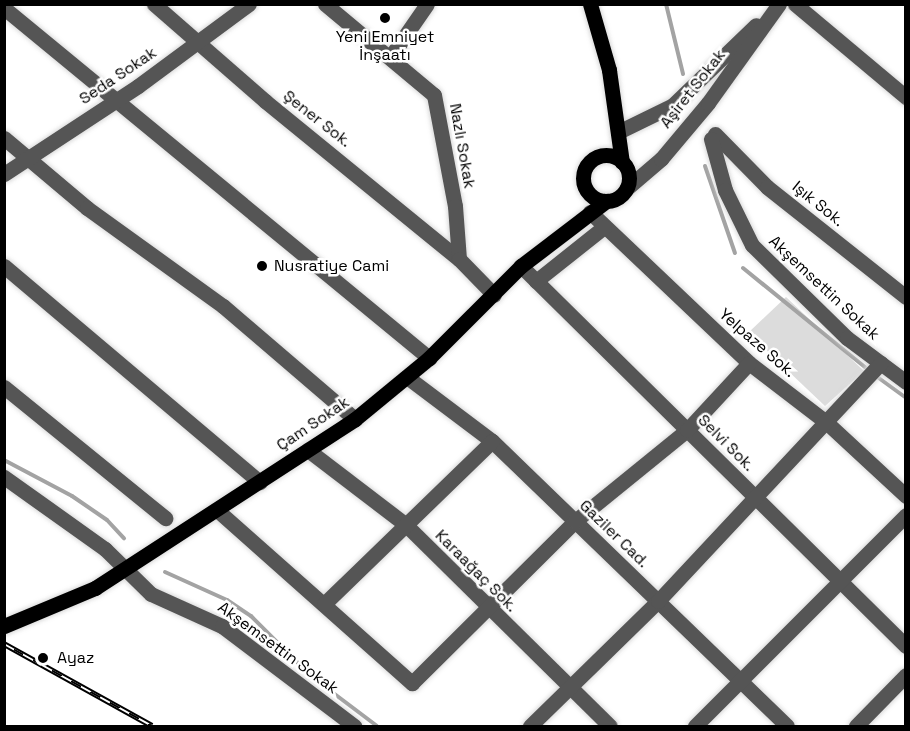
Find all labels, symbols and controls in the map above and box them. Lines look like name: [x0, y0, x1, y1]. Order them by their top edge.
marker: Yeni Emniyet İnşaatı: [378, 11, 392, 25]
place label: Yeni Emniyet İnşaatı: [336, 27, 434, 65]
street label: Seda Sokak: [76, 43, 160, 109]
street label: Aşiret Sokak: [656, 46, 730, 132]
street label: Şener Sok.: [279, 86, 355, 152]
street label: Nazlı Sokak: [445, 102, 479, 190]
street label: Işık Sok.: [788, 177, 848, 231]
street label: Akşemsettin Sokak: [765, 232, 883, 344]
place label: Nusratiye Cami: [274, 256, 389, 276]
marker: Nusratiye Cami: [255, 259, 269, 273]
street label: Yelpaze Sok.: [715, 305, 799, 381]
street label: Çam Sokak: [273, 393, 353, 455]
street label: Selvi Sok.: [694, 411, 758, 475]
street label: Gaziler Cad.: [575, 496, 653, 572]
street label: Karaağaç Sok.: [431, 526, 521, 616]
street label: Akşemsettin Sokak: [214, 598, 342, 698]
place label: Ayaz: [57, 648, 94, 668]
marker: Ayaz: [34, 649, 52, 667]

